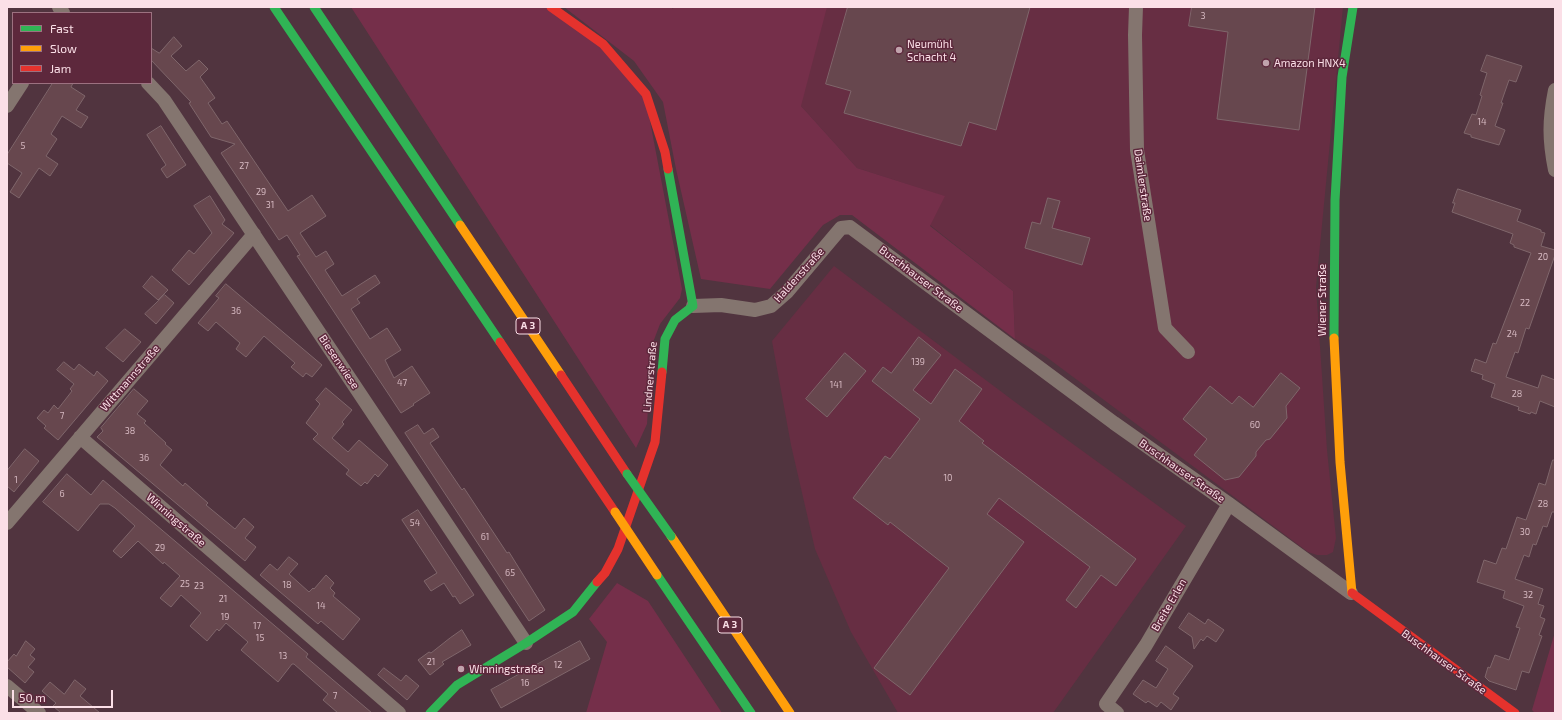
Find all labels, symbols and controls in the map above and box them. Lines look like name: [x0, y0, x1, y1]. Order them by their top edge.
house number: 3: [1200, 11, 1206, 21]
legend: [12, 12, 152, 84]
text: Fast: [50, 21, 73, 35]
place label: Neumühl Schacht 4: [907, 37, 956, 63]
text: Slow: [50, 41, 77, 55]
marker: Neumühl Schacht 4: [894, 45, 904, 55]
place label: Amazon HNX4: [1274, 56, 1346, 70]
marker: Amazon HNX4: [1261, 58, 1271, 68]
text: Jam: [50, 61, 71, 75]
house number: 14: [1477, 117, 1487, 127]
house number: 5: [21, 141, 25, 151]
street label: Daimlerstraße: [1131, 148, 1155, 222]
house number: 27: [239, 161, 249, 171]
house number: 29: [256, 187, 266, 197]
house number: 31: [266, 200, 274, 210]
street label: Buschhauser Straße: [876, 243, 966, 315]
street label: Haldenstraße: [771, 245, 827, 305]
house number: 20: [1538, 252, 1548, 262]
street label: Wiener Straße: [1315, 264, 1329, 336]
house number: 22: [1520, 298, 1530, 308]
house number: 36: [231, 306, 241, 316]
road number: A 3: [516, 318, 540, 334]
house number: 24: [1507, 329, 1517, 339]
street label: Biesenwiese: [316, 332, 362, 392]
street label: Lindnerstraße: [640, 341, 660, 413]
street label: Wittmannstraße: [98, 342, 162, 414]
house number: 139: [911, 357, 925, 367]
house number: 47: [397, 378, 407, 388]
house number: 141: [830, 380, 842, 390]
house number: 28: [1512, 389, 1522, 399]
house number: 7: [60, 411, 64, 421]
house number: 60: [1250, 420, 1260, 430]
house number: 38: [125, 426, 135, 436]
street label: Buschhauser Straße: [1137, 436, 1227, 506]
house number: 36: [139, 453, 149, 463]
house number: 10: [943, 473, 953, 483]
house number: 1: [14, 475, 18, 485]
house number: 6: [59, 489, 65, 499]
street label: Winningstraße: [143, 490, 209, 550]
house number: 28: [1538, 499, 1548, 509]
house number: 54: [410, 518, 420, 528]
house number: 30: [1520, 527, 1530, 537]
house number: 61: [481, 532, 489, 542]
house number: 29: [155, 543, 165, 553]
house number: 65: [505, 568, 515, 578]
street label: Breite Erlen: [1149, 576, 1189, 634]
house number: 25: [180, 579, 190, 589]
house number: 18: [282, 580, 292, 590]
house number: 23: [194, 581, 204, 591]
house number: 32: [1523, 590, 1533, 600]
house number: 21: [219, 594, 227, 604]
house number: 14: [316, 601, 326, 611]
house number: 19: [221, 612, 229, 622]
road number: A 3: [718, 617, 742, 633]
house number: 17: [253, 621, 261, 631]
street label: Buschhauser Straße: [1399, 627, 1489, 697]
house number: 15: [256, 633, 264, 643]
house number: 13: [279, 651, 287, 661]
house number: 21: [427, 657, 435, 667]
house number: 12: [554, 660, 562, 670]
place label: Winningstraße: [469, 662, 544, 676]
marker: Winningstraße: [456, 664, 466, 674]
house number: 16: [521, 678, 529, 688]
scale bar: [14, 682, 115, 708]
text: 50 m: [19, 690, 46, 704]
house number: 7: [333, 691, 337, 701]

